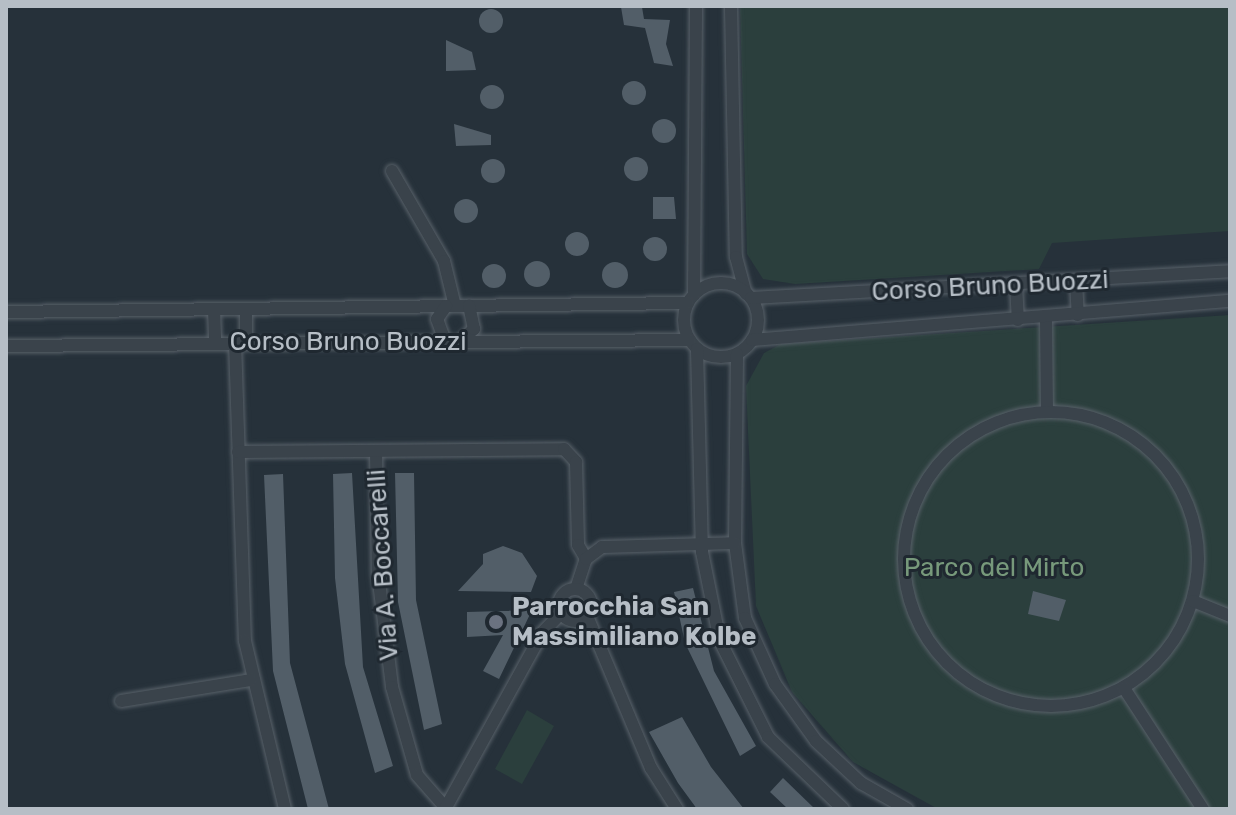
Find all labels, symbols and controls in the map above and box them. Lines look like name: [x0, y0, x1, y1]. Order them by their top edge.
street label: Corso Bruno Buozzi: [871, 264, 1109, 308]
street label: Corso Bruno Buozzi: [229, 326, 467, 358]
street label: Via A. Boccarelli: [361, 468, 405, 662]
park label: Parco del Mirto: [904, 552, 1084, 584]
place label: Parrocchia San Massimiliano Kolbe: [512, 591, 756, 652]
marker: Parrocchia San Massimiliano Kolbe: [487, 613, 505, 631]

